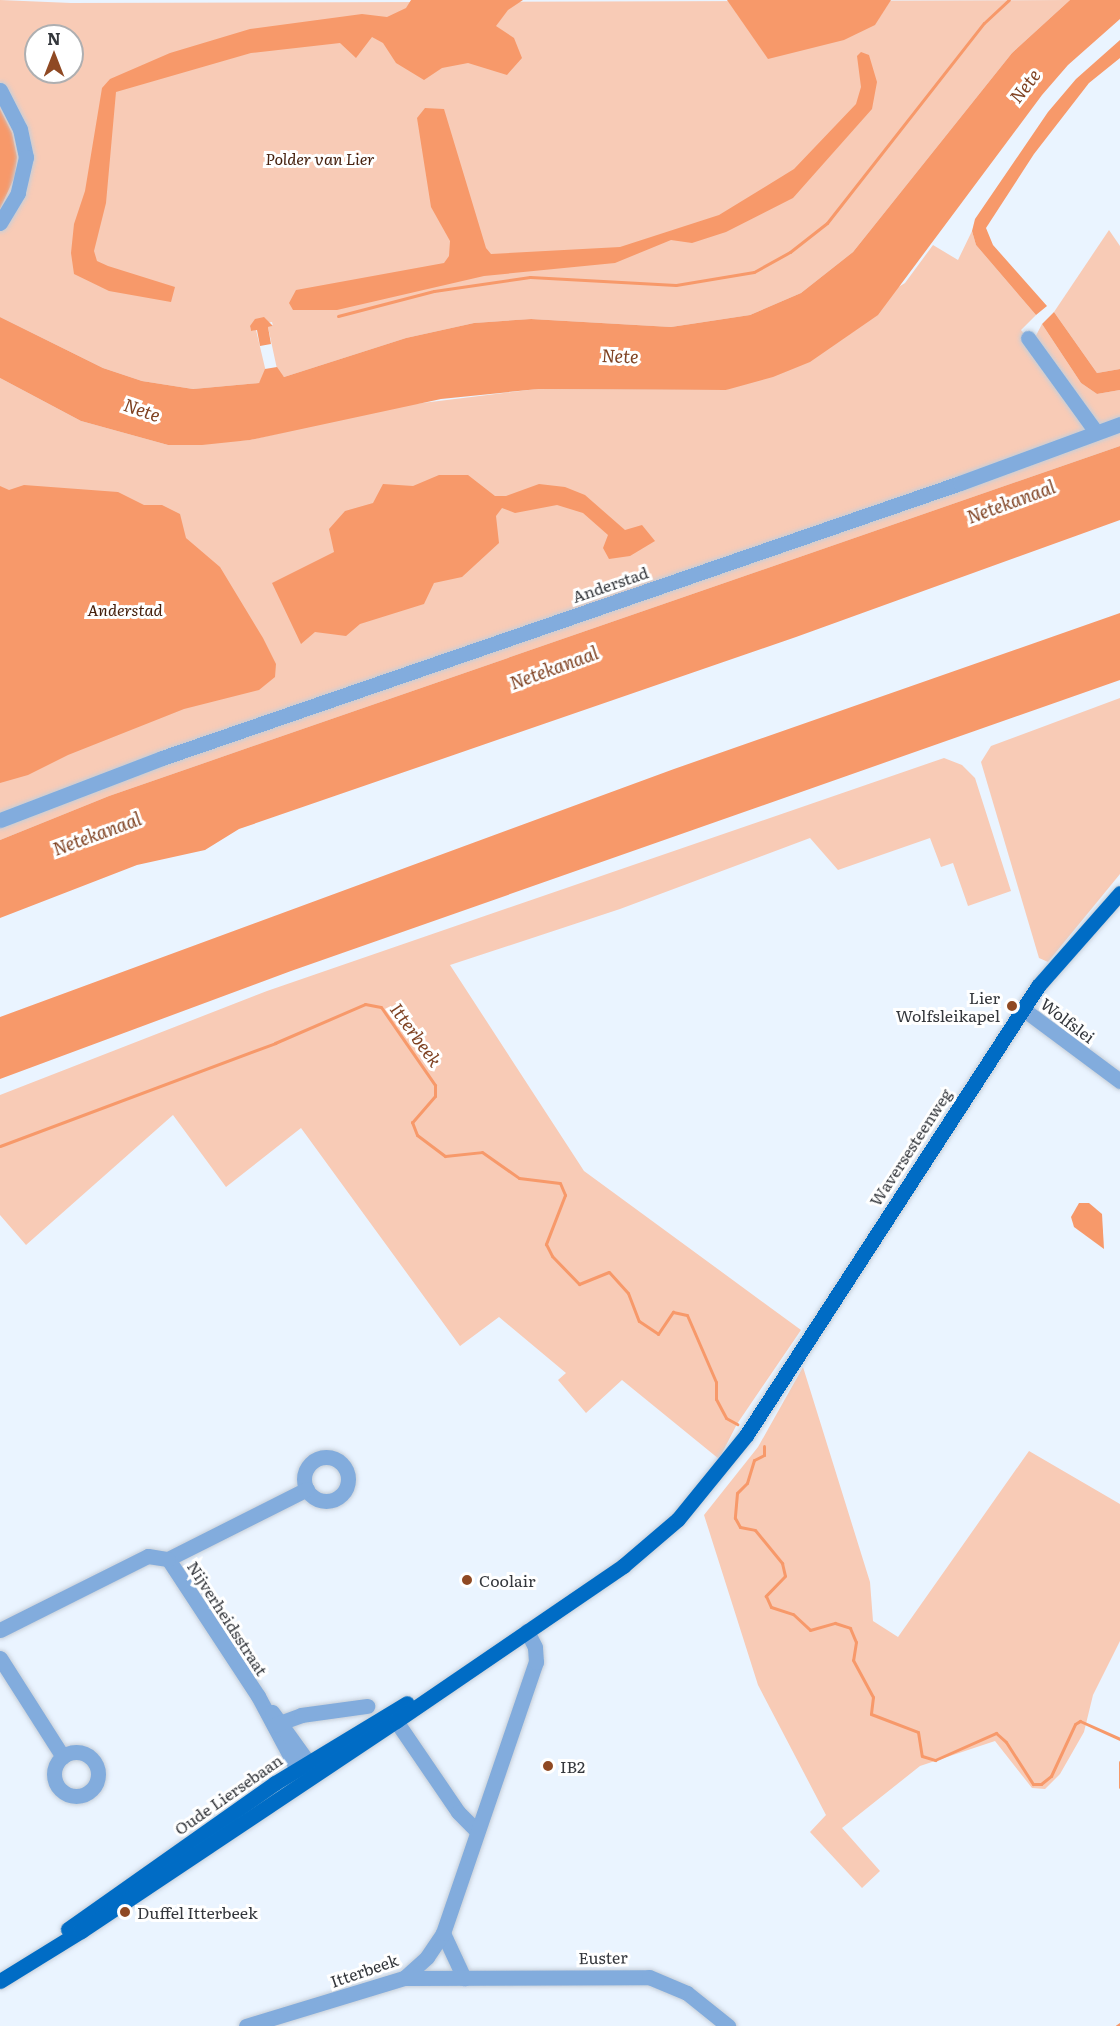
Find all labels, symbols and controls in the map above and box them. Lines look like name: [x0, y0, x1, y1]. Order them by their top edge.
north arrow: [24, 24, 84, 84]
text: N: [47, 26, 61, 50]
water label: Nete: [1005, 65, 1045, 107]
park label: Polder van Lier: [265, 148, 375, 168]
water label: Nete: [601, 345, 639, 367]
water label: Nete: [121, 394, 163, 426]
water label: Netekanaal: [964, 476, 1058, 528]
street label: Anderstad: [570, 562, 650, 606]
park label: Anderstad: [87, 599, 163, 619]
water label: Netekanaal: [507, 642, 601, 694]
water label: Netekanaal: [50, 808, 144, 860]
place label: Lier Wolfsleikapel: [896, 987, 1000, 1025]
street label: Wolfslei: [1037, 993, 1099, 1047]
water label: Itterbeek: [386, 999, 446, 1071]
marker: Lier Wolfsleikapel: [1005, 999, 1019, 1013]
street label: Waversesteenweg: [865, 1085, 955, 1209]
street label: Nijverheidsstraat: [184, 1557, 272, 1679]
place label: Coolair: [479, 1570, 536, 1590]
marker: Coolair: [460, 1573, 474, 1587]
street label: Oude Liersebaan: [170, 1750, 286, 1838]
place label: IB2: [560, 1756, 585, 1776]
marker: IB2: [541, 1759, 555, 1773]
place label: Duffel Itterbeek: [137, 1902, 258, 1922]
marker: Duffel Itterbeek: [118, 1905, 132, 1919]
street label: Euster: [578, 1947, 628, 1967]
street label: Itterbeek: [328, 1949, 400, 1991]

